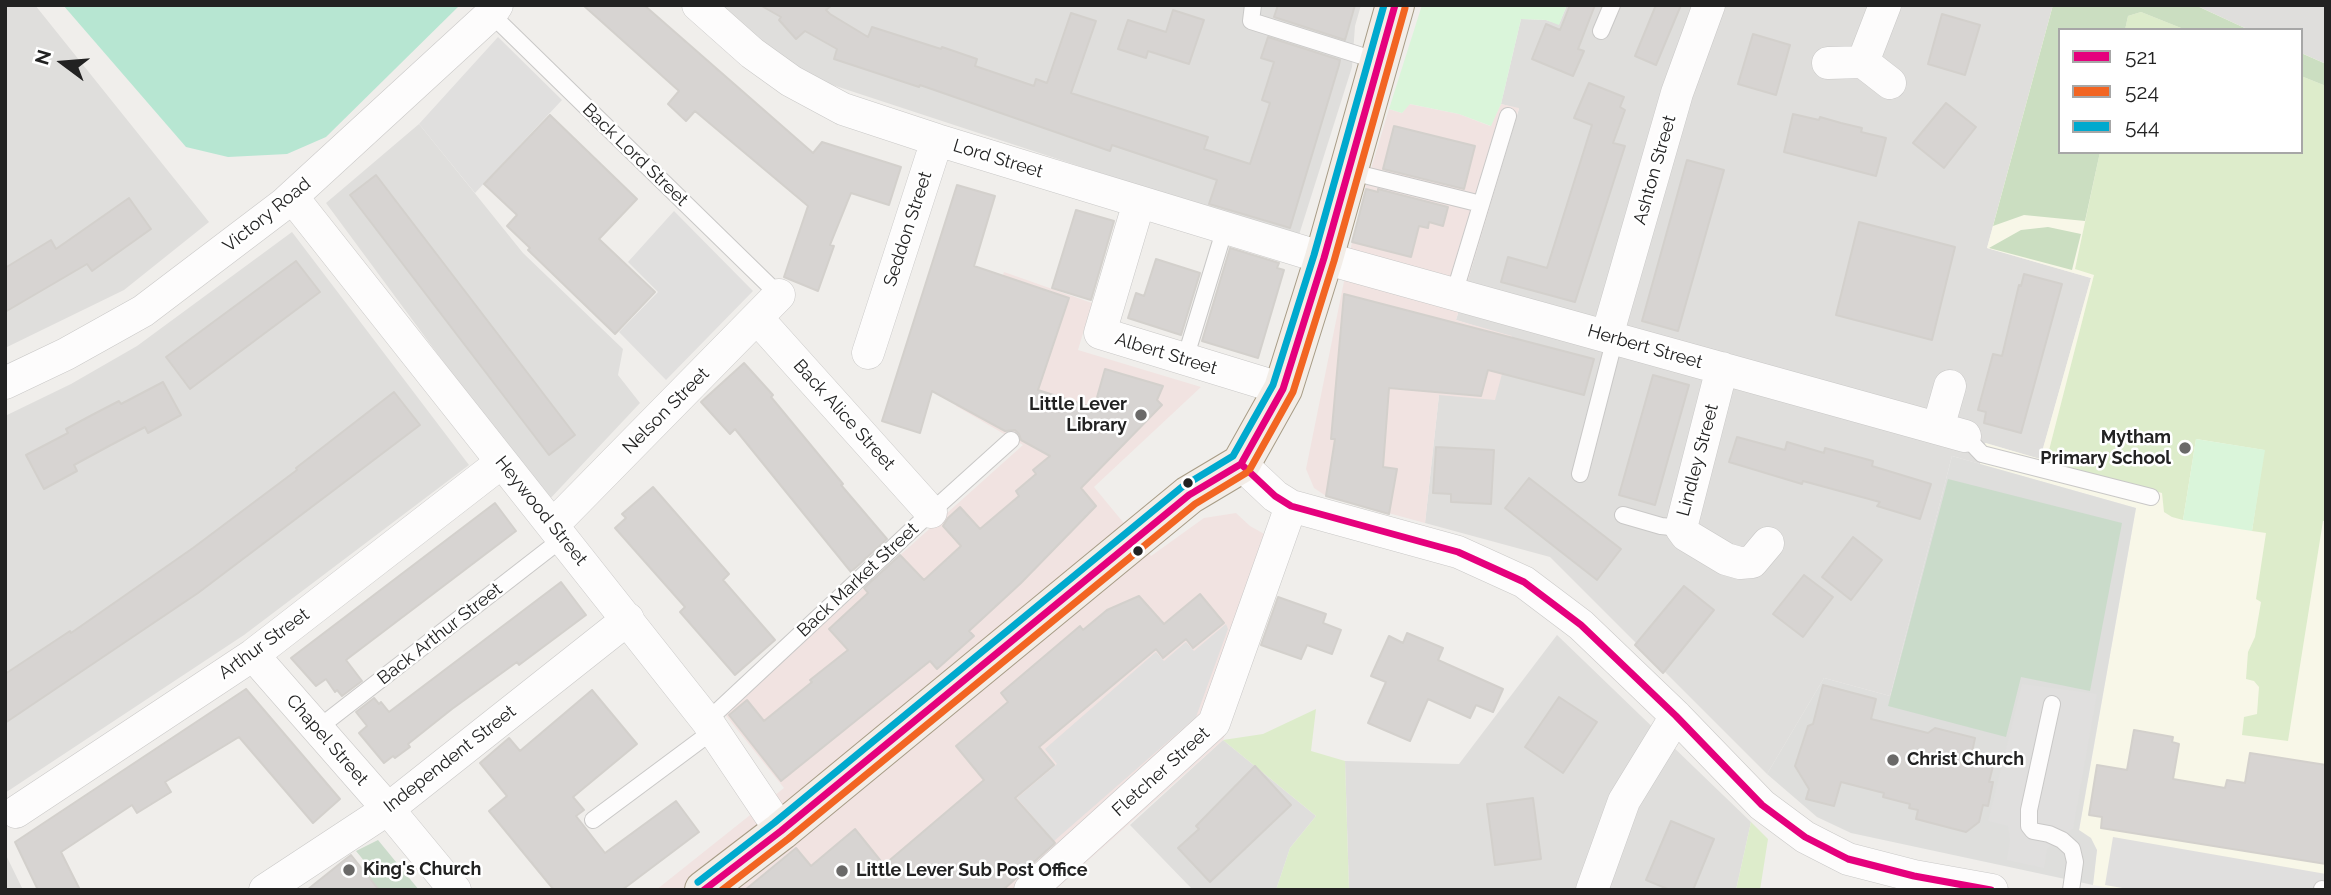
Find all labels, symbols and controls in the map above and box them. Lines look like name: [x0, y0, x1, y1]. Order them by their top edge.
north arrow: [28, 28, 98, 98]
legend: [2058, 28, 2303, 154]
text: 521: [2125, 44, 2156, 69]
text: N: [30, 47, 55, 67]
text: 524: [2125, 79, 2159, 104]
street label: Back Lord Street: [578, 99, 692, 211]
street label: Ashton Street: [1629, 113, 1681, 227]
text: 544: [2125, 114, 2159, 139]
street label: Lord Street: [950, 135, 1046, 183]
street label: Seddon Street: [879, 169, 937, 289]
street label: Victory Road: [219, 173, 315, 257]
street label: Herbert Street: [1585, 320, 1705, 374]
street label: Albert Street: [1112, 328, 1220, 380]
street label: Back Alice Street: [789, 355, 899, 475]
street label: Nelson Street: [618, 363, 714, 459]
place label: Little Lever Library: [1029, 394, 1127, 436]
street label: Lindley Street: [1673, 401, 1723, 519]
marker: Little Lever Library: [1133, 407, 1149, 423]
place label: Mytham Primary School: [2040, 427, 2171, 470]
marker: Mytham Primary School: [2177, 440, 2193, 456]
street label: Heywood Street: [490, 452, 592, 570]
unlabelled marker: [1181, 476, 1195, 490]
street label: Back Market Street: [793, 518, 923, 642]
unlabelled marker: [1131, 544, 1145, 558]
street label: Back Arthur Street: [373, 579, 507, 689]
street label: Arthur Street: [215, 604, 313, 684]
street label: Chapel Street: [282, 690, 372, 790]
street label: Independent Street: [380, 701, 520, 817]
street label: Fletcher Street: [1108, 723, 1214, 821]
place label: Christ Church: [1907, 749, 2024, 771]
marker: Christ Church: [1885, 752, 1901, 768]
place label: King's Church: [363, 859, 481, 881]
place label: Little Lever Sub Post Office: [856, 860, 1088, 882]
marker: King's Church: [341, 862, 357, 878]
marker: Little Lever Sub Post Office: [834, 863, 850, 879]

